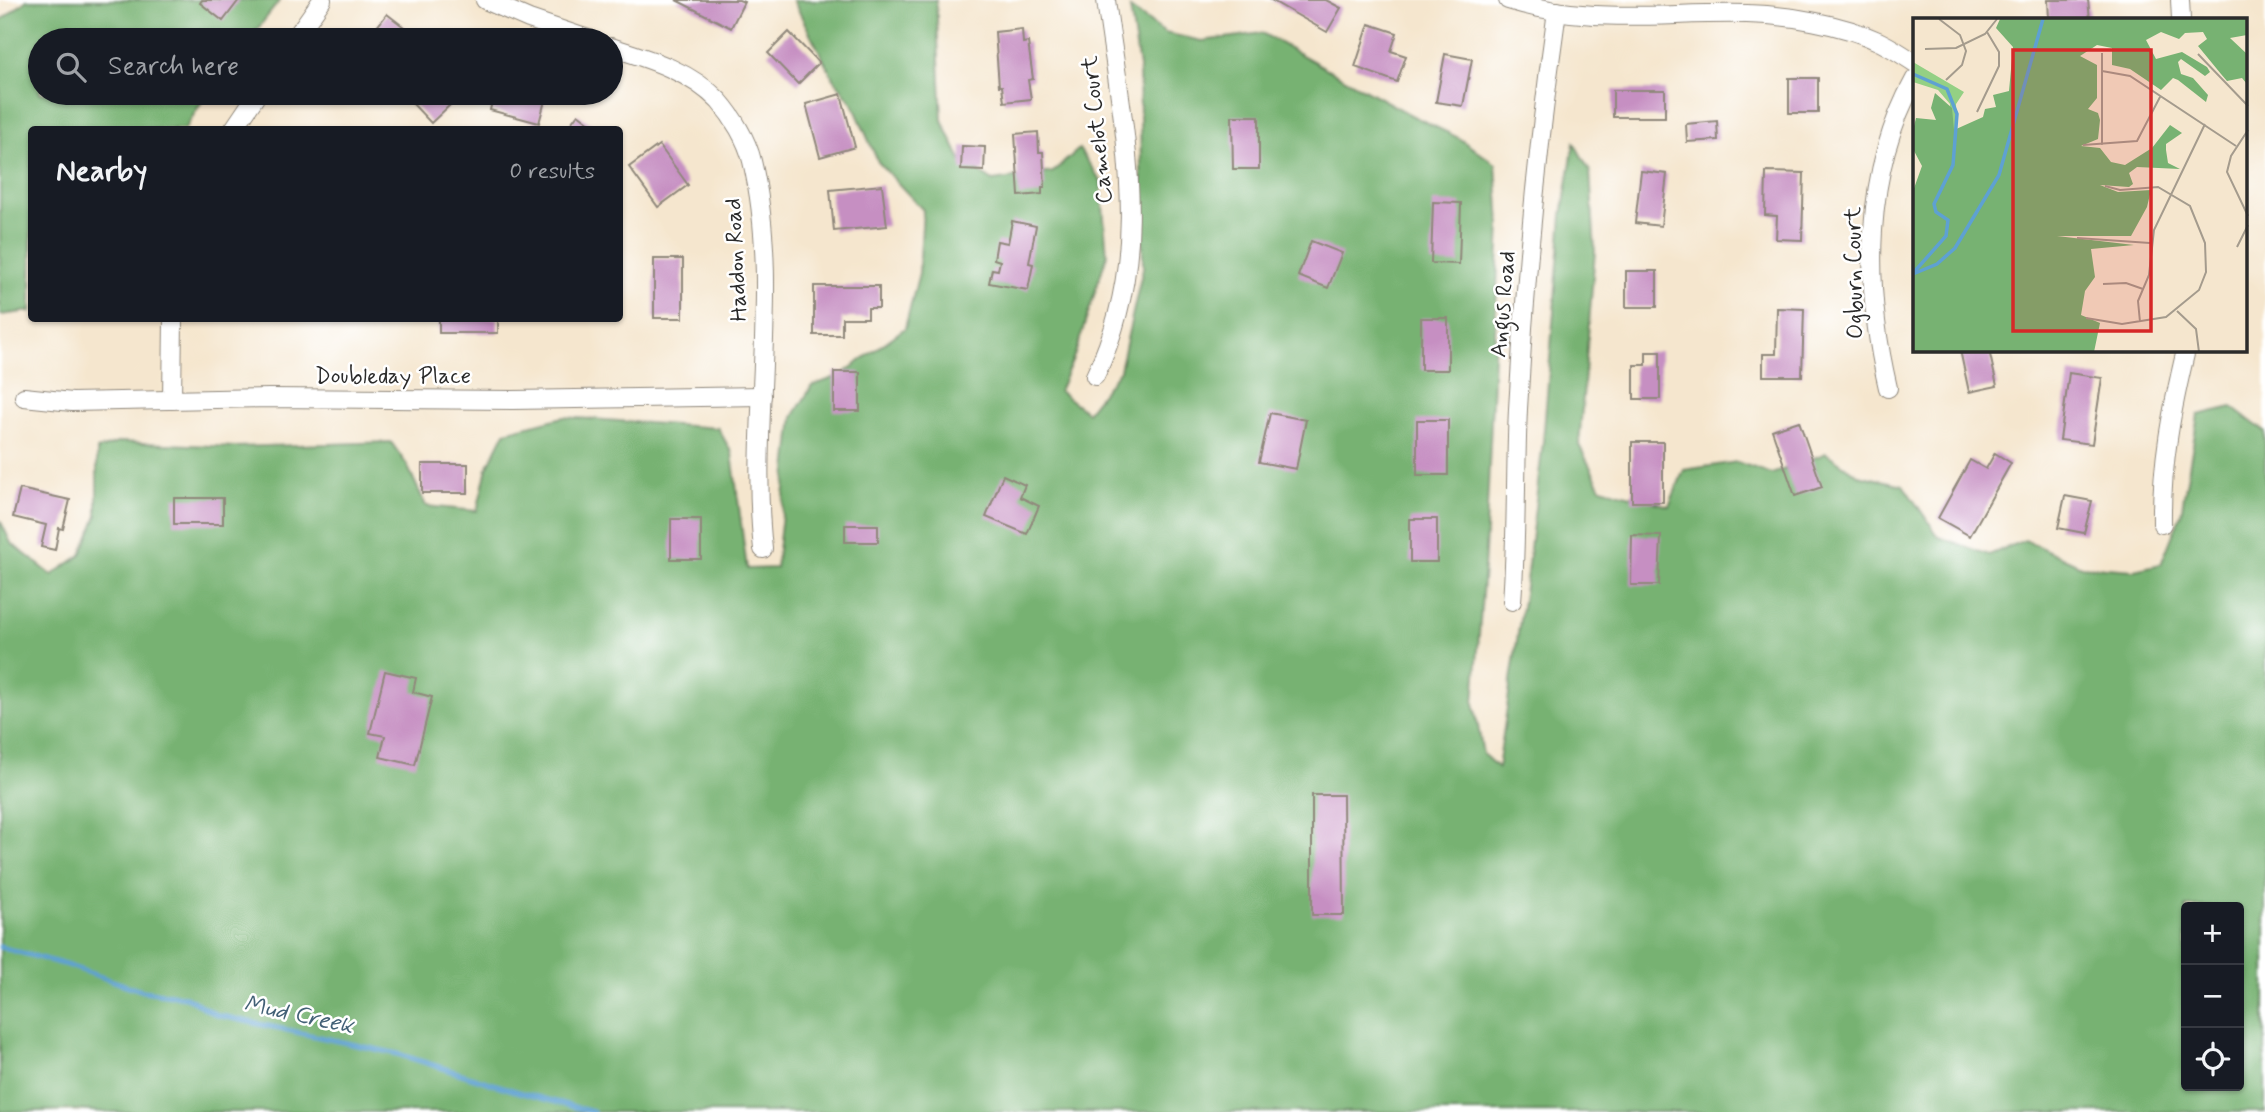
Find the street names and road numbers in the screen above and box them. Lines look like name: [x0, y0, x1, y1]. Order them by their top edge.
street label: Camelot Court: [1075, 54, 1121, 205]
street label: Haddon Road: [719, 197, 755, 322]
street label: Ogburn Court: [1839, 206, 1871, 339]
street label: Angus Road: [1484, 250, 1526, 359]
street label: Doubleday Place: [315, 362, 471, 392]

